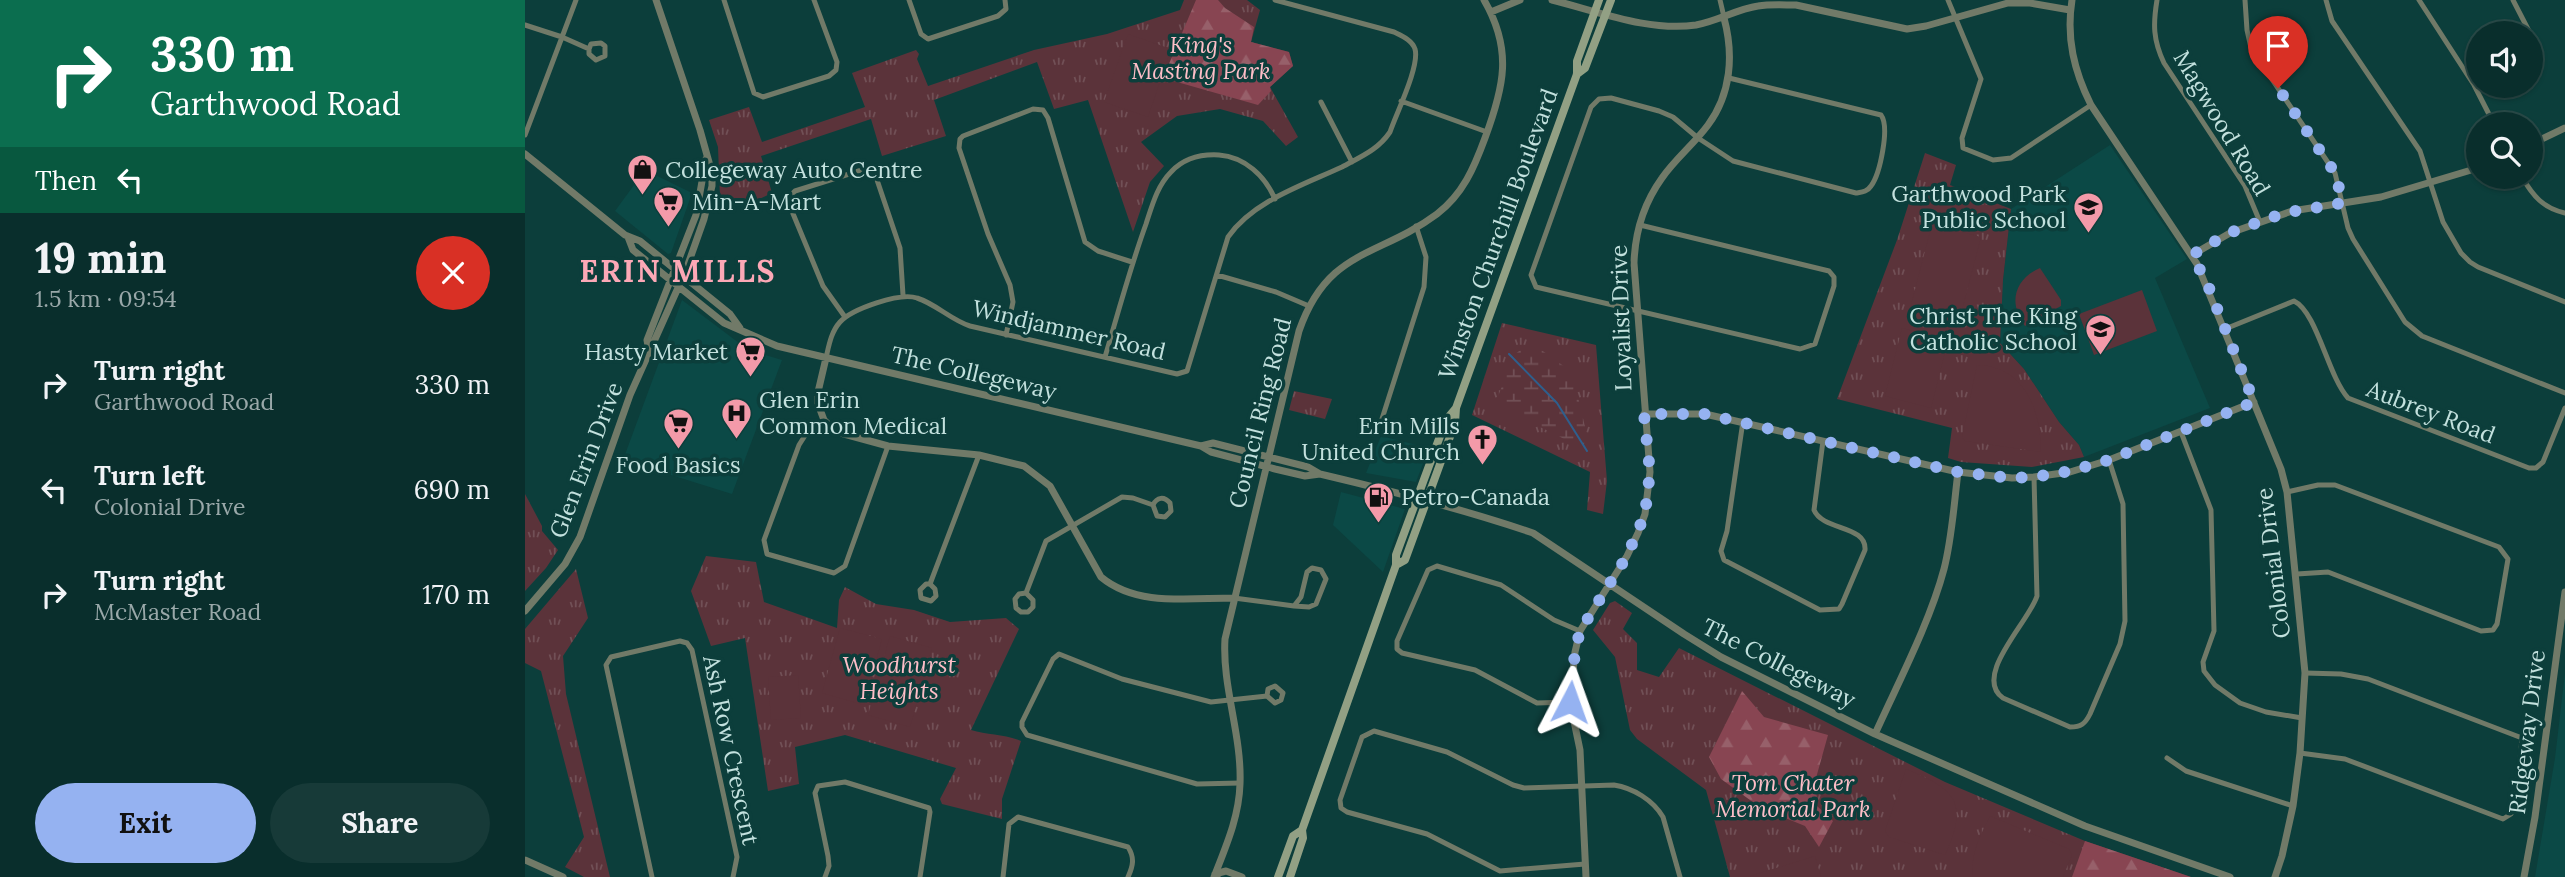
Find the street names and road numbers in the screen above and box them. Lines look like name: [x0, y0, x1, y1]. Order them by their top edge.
street label: Magwood Road: [2168, 45, 2277, 201]
street label: Winston Churchill Boulevard: [1431, 84, 1564, 383]
street label: Loyalist Drive: [1603, 244, 1638, 392]
street label: Windjammer Road: [970, 293, 1169, 366]
street label: Council Ring Road: [1222, 314, 1297, 511]
street label: The Collegeway: [889, 339, 1060, 406]
street label: Aubrey Road: [2362, 373, 2500, 449]
street label: Glen Erin Drive: [543, 378, 629, 542]
street label: Colonial Drive: [2249, 486, 2296, 640]
street label: The Collegeway: [1698, 611, 1862, 714]
street label: Ridgeway Drive: [2502, 648, 2551, 816]
street label: Ash Row Crescent: [697, 651, 766, 847]

